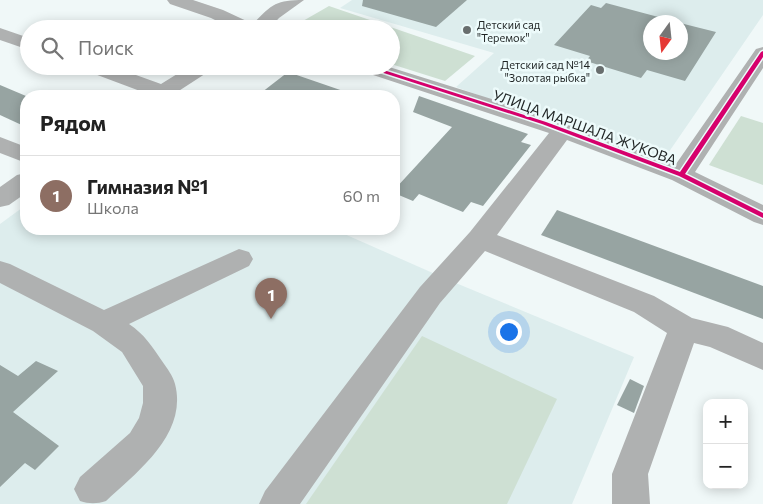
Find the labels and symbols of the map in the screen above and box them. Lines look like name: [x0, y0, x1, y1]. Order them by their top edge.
north arrow: [643, 15, 688, 60]
place label: Детский сад "Теремок": [477, 18, 541, 44]
marker: Детский сад "Теремок": [461, 24, 473, 36]
place label: Детский сад №14 "Золотая рыбка": [501, 58, 590, 84]
marker: Детский сад №14 "Золотая рыбка": [594, 64, 606, 76]
street label: УЛИЦА МАРШАЛА ЖУКОВА: [491, 86, 679, 168]
pin: 1: [255, 278, 287, 319]
your location: [496, 319, 522, 345]

